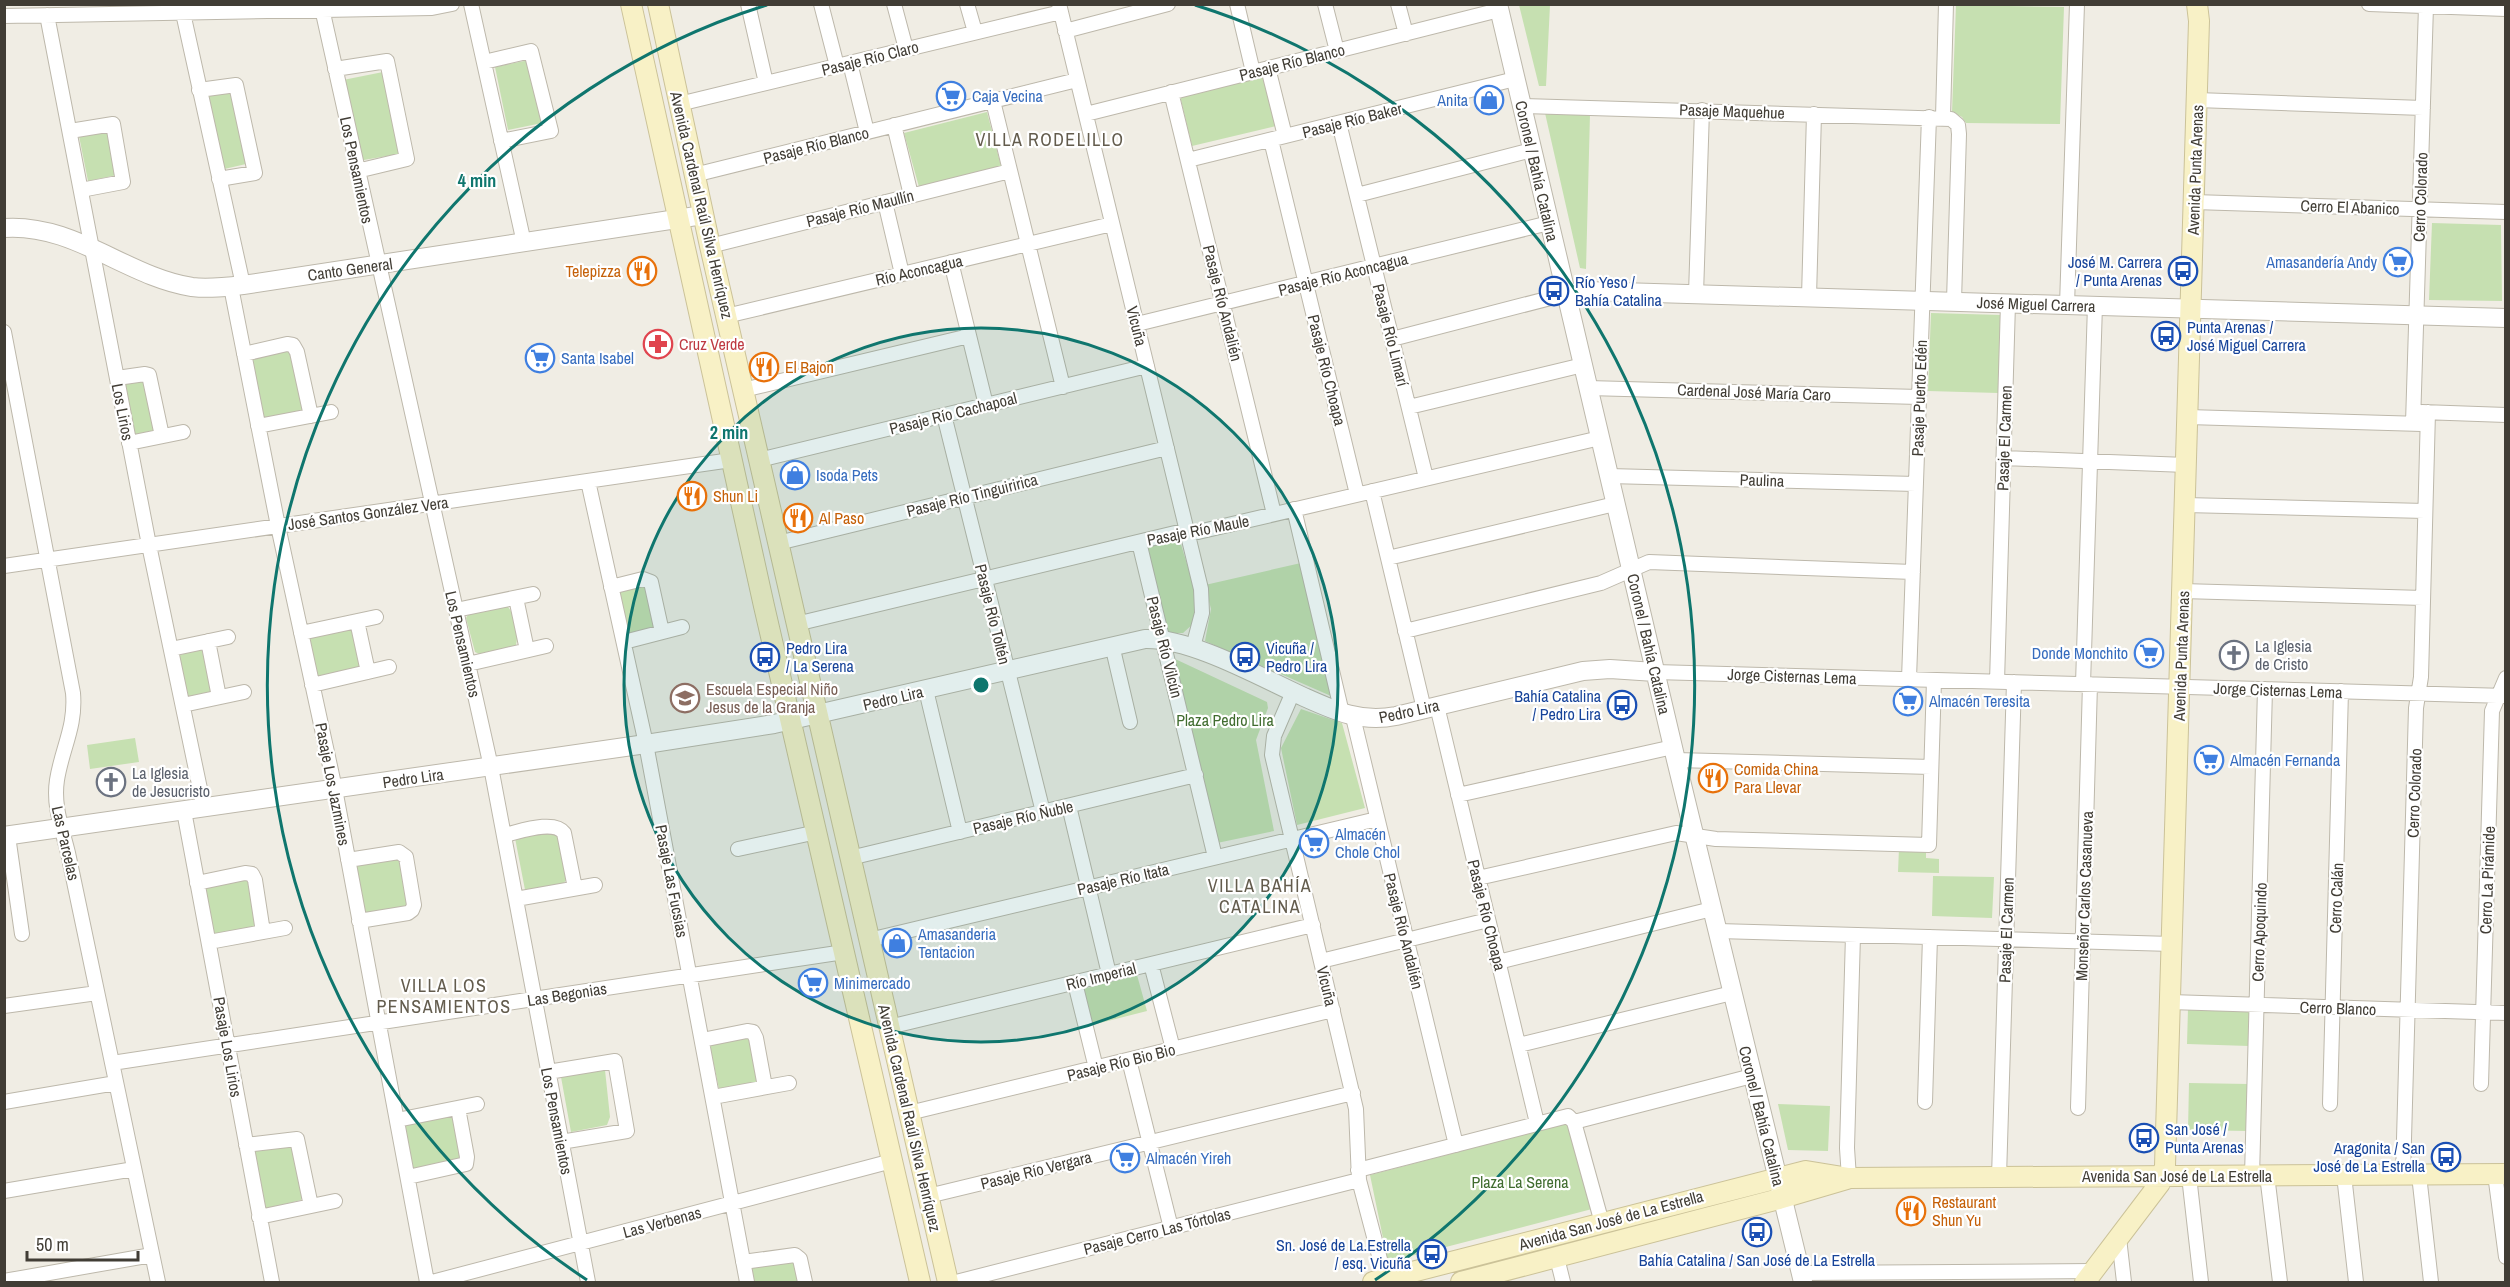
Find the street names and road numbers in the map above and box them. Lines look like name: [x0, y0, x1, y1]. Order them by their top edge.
street label: Pasaje Río Claro: [819, 35, 921, 81]
street label: Pasaje Río Blanco: [1237, 38, 1347, 86]
street label: Avenida Cardenal Raúl Silva Henríquez: [665, 88, 739, 321]
street label: Pasaje Río Baker: [1300, 97, 1405, 143]
street label: Pasaje Maquehue: [1679, 98, 1785, 124]
street label: Coronel / Bahía Catalina: [1510, 99, 1564, 244]
street label: Avenida Punta Arenas: [2182, 104, 2208, 237]
street label: Los Pensamientos: [335, 115, 379, 225]
street label: Pasaje Río Blanco: [761, 121, 871, 169]
street label: Cerro Colorado: [2407, 152, 2433, 242]
street label: Pasaje Río Maullín: [804, 184, 916, 232]
street label: Cerro El Abanico: [2300, 194, 2400, 220]
street label: Pasaje Río Andalién: [1198, 243, 1248, 363]
street label: Pasaje Río Aconcagua: [1276, 247, 1411, 301]
street label: Río Aconcagua: [873, 249, 966, 291]
street label: Canto General: [306, 252, 394, 286]
street label: Pasaje Río Limarí: [1368, 281, 1414, 389]
street label: José Miguel Carrera: [1976, 291, 2096, 317]
street label: Vicuña: [1121, 304, 1153, 349]
street label: Pasaje Río Choapa: [1303, 312, 1352, 429]
street label: Pasaje Puerto Edén: [1906, 339, 1932, 457]
street label: Cardenal José María Caro: [1677, 378, 1831, 406]
street label: Los Lirios: [107, 382, 139, 442]
street label: Pasaje El Carmen: [1991, 385, 2017, 491]
street label: Pasaje Río Cachapoal: [887, 387, 1019, 439]
street label: Pasaje Río Tinguiririca: [904, 468, 1041, 522]
street label: Paulina: [1739, 468, 1785, 492]
street label: José Santos González Vera: [286, 491, 450, 535]
street label: Pasaje Río Maule: [1145, 509, 1251, 551]
street label: Pasaje Río Toltén: [970, 562, 1016, 666]
street label: Coronel / Bahía Catalina: [1622, 572, 1676, 717]
street label: Los Pensamientos: [440, 589, 486, 699]
street label: Avenida Punta Arenas: [2168, 590, 2194, 723]
street label: Pasaje Río Vilcún: [1142, 594, 1188, 700]
street label: Jorge Cisternas Lema: [1727, 663, 1858, 689]
street label: Jorge Cisternas Lema: [2213, 677, 2344, 703]
street label: Pedro Lira: [861, 680, 926, 716]
street label: Pedro Lira: [1377, 694, 1442, 728]
street label: Pasaje Los Jazmines: [310, 721, 356, 847]
street label: Cerro Colorado: [2401, 748, 2427, 838]
street label: Pedro Lira: [381, 763, 446, 793]
street label: Pasaje Río Ñuble: [971, 795, 1075, 839]
street label: Las Parcelas: [47, 804, 85, 882]
street label: Monseñor Carlos Casanueva: [2070, 810, 2098, 981]
street label: Pasaje Las Fucsias: [650, 823, 694, 939]
street label: Cerro La Pirámide: [2474, 826, 2500, 934]
street label: Pasaje Río Choapa: [1463, 857, 1512, 974]
street label: Pasaje Río Itata: [1075, 858, 1172, 900]
street label: Cerro Calán: [2324, 862, 2348, 934]
street label: Pasaje Río Andalién: [1379, 871, 1429, 991]
street label: Pasaje El Carmen: [1993, 877, 2019, 983]
street label: Cerro Apoquindo: [2246, 882, 2272, 982]
street label: Río Imperial: [1064, 957, 1138, 995]
street label: Vicuña: [1312, 964, 1342, 1009]
street label: Las Begonias: [526, 977, 608, 1011]
street label: Pasaje Los Lirios: [208, 995, 248, 1099]
street label: Cerro Blanco: [2299, 996, 2377, 1020]
street label: Avenida Cardenal Raúl Silva Henríquez: [873, 1001, 947, 1234]
street label: Pasaje Río Bio Bio: [1065, 1038, 1177, 1086]
street label: Coronel / Bahía Catalina: [1734, 1044, 1790, 1189]
street label: Los Pensamientos: [536, 1066, 578, 1176]
street label: Pasaje Río Vergara: [978, 1145, 1095, 1194]
street label: Avenida San José de La Estrella: [2081, 1165, 2273, 1187]
street label: Avenida San José de La Estrella: [1515, 1185, 1706, 1255]
street label: Las Verbenas: [620, 1201, 704, 1243]
street label: Pasaje Cerro Las Tórtolas: [1081, 1202, 1233, 1260]

